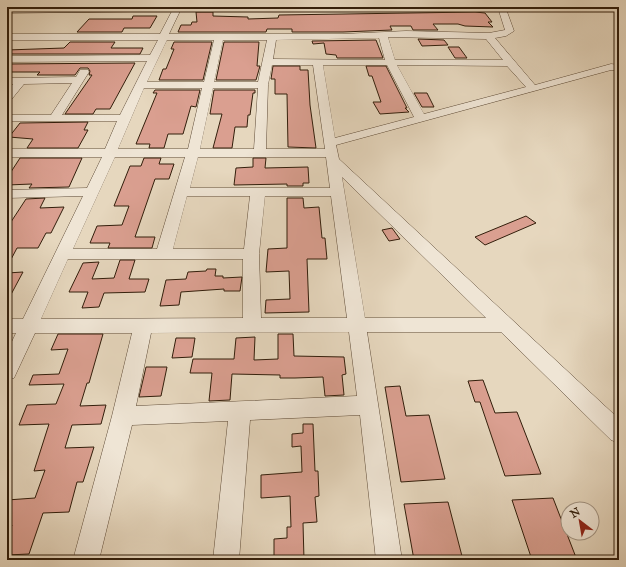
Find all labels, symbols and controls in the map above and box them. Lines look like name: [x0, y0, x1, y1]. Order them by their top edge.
north arrow: [560, 501, 600, 541]
text: N: [568, 505, 583, 521]

